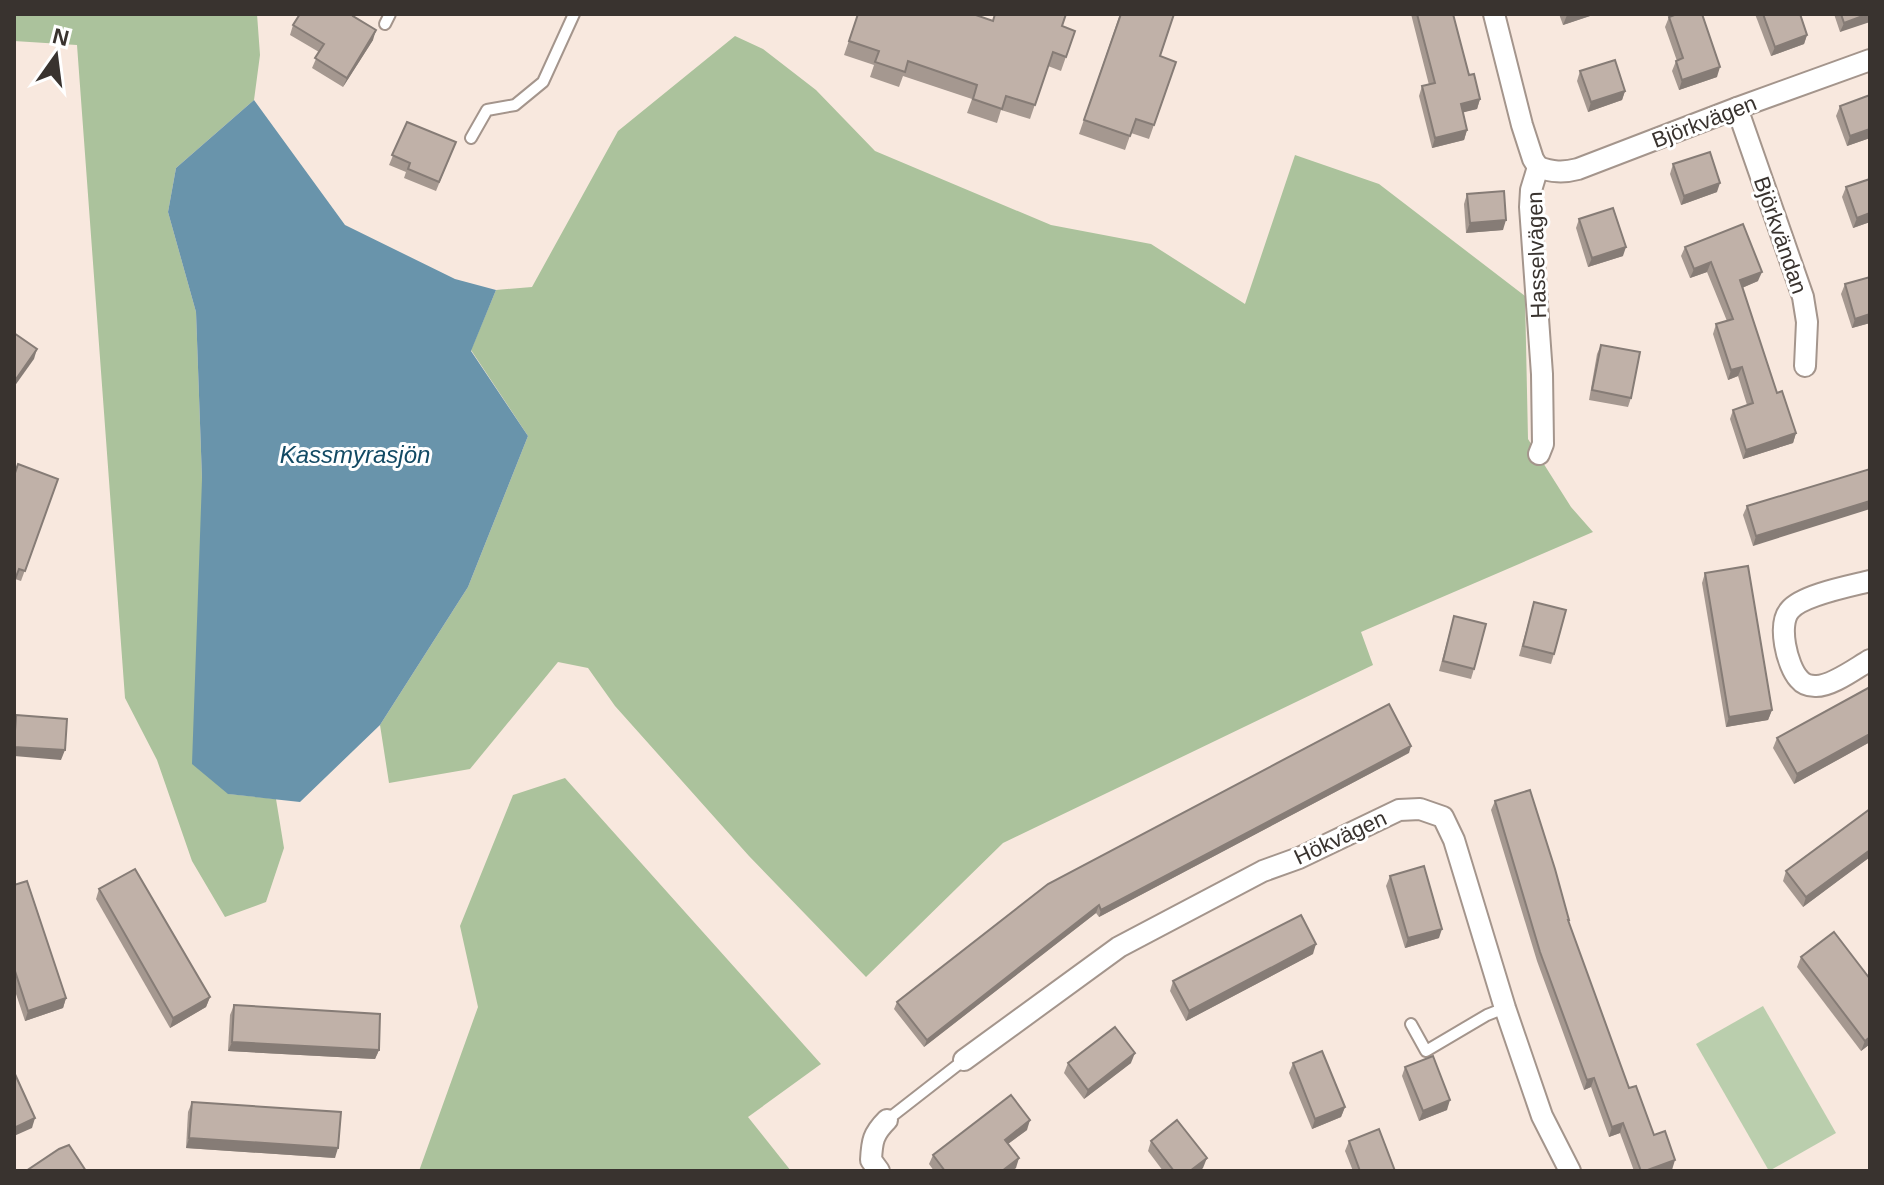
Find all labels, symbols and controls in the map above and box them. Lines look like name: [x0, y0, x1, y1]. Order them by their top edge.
north arrow: [16, 16, 96, 96]
text: N: [50, 23, 71, 51]
street label: Björkvägen: [1648, 90, 1760, 153]
street label: Björkvändan: [1749, 173, 1812, 297]
street label: Hasselvägen: [1522, 191, 1551, 319]
water label: Kassmyrasjön: [280, 441, 430, 468]
street label: Hökvägen: [1290, 805, 1390, 870]

